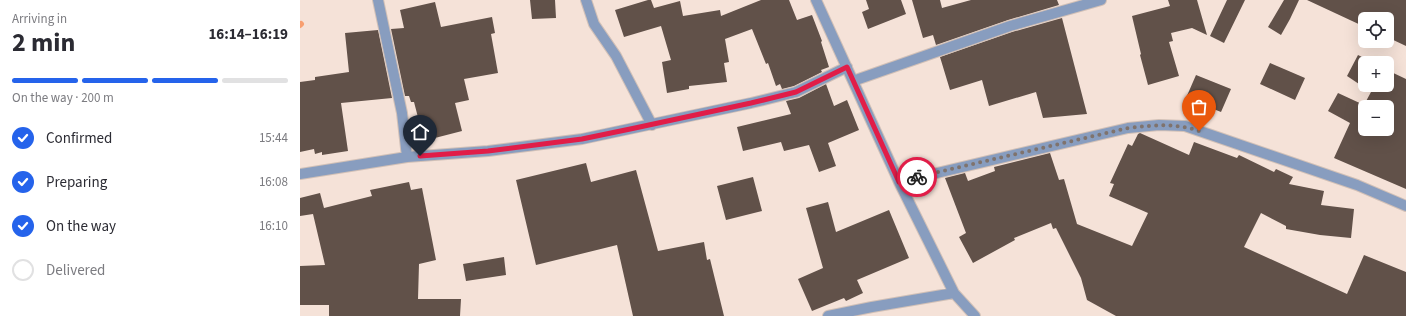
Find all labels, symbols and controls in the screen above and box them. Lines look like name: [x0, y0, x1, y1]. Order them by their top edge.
text: Arriving in: [12, 10, 67, 28]
map controls: [1358, 12, 1394, 136]
button: locate: [1358, 12, 1394, 48]
text: 2 min: [12, 24, 75, 61]
text: 16:14–16:19: [208, 24, 288, 45]
button: +: [1358, 56, 1394, 92]
text: On the way · 200 m: [12, 89, 114, 107]
pin: [1182, 90, 1216, 131]
icon: bag: [1188, 96, 1210, 118]
button: −: [1358, 100, 1394, 136]
pin: [403, 115, 437, 156]
icon: home: [409, 121, 431, 143]
icon: check: [12, 127, 34, 149]
text: Confirmed: [46, 128, 112, 149]
text: 15:44: [259, 129, 288, 147]
courier: [897, 157, 937, 197]
icon: bike: [906, 166, 928, 188]
icon: check: [12, 171, 34, 193]
text: Preparing: [46, 172, 107, 193]
text: 16:08: [259, 173, 288, 191]
icon: check: [12, 215, 34, 237]
text: On the way: [46, 216, 116, 237]
text: 16:10: [259, 217, 288, 235]
text: Delivered: [46, 260, 105, 281]

